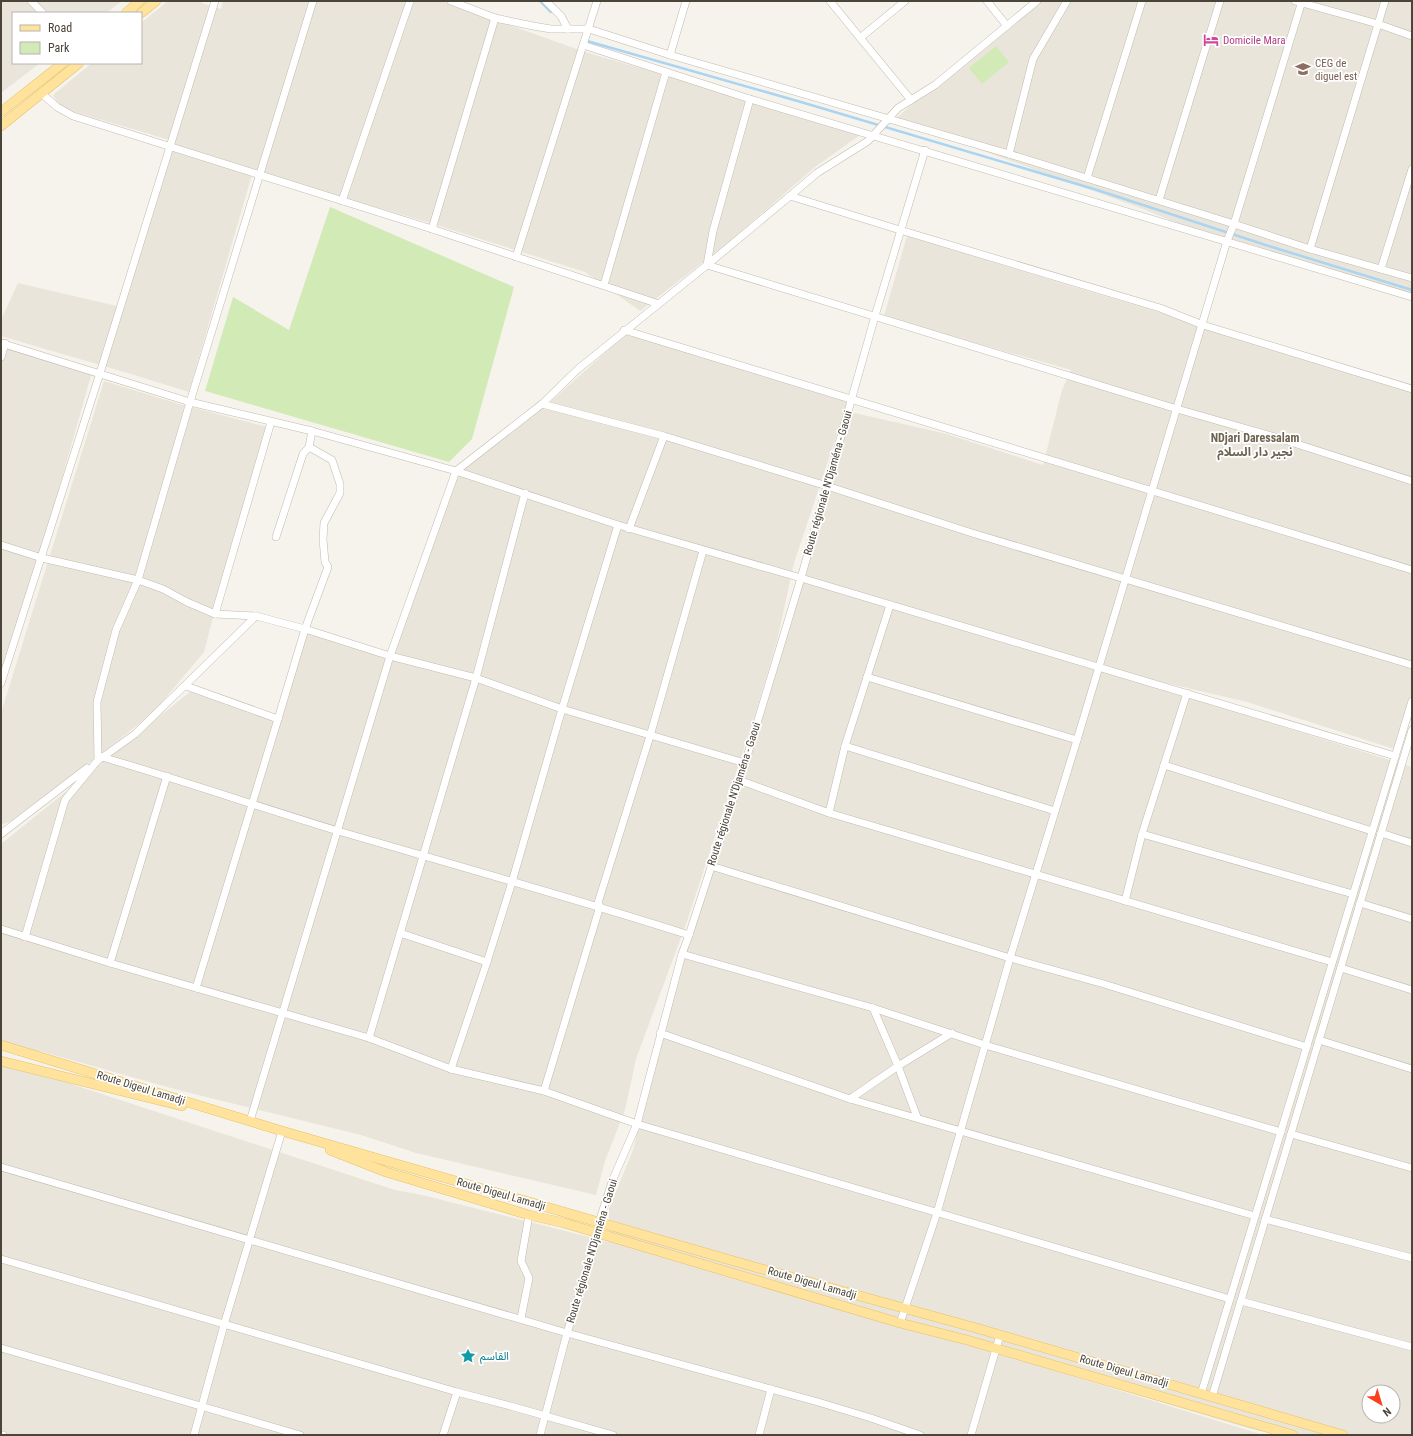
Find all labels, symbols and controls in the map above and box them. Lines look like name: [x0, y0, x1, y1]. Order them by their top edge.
legend: [12, 12, 142, 64]
text: Road: [48, 21, 72, 35]
hotel icon: Domicile Mara: [1202, 31, 1220, 49]
place label: Domicile Mara: [1223, 34, 1285, 47]
text: Park: [48, 41, 70, 55]
place label: CEG de diguel est: [1315, 57, 1357, 83]
school or university icon: CEG de diguel est: [1294, 60, 1312, 78]
street label: Route régionale N'Djaména - Gaoui: [801, 409, 855, 557]
district label: NDjari Daressalam نجير دار السلام: [1211, 431, 1299, 461]
street label: Route régionale N'Djaména - Gaoui: [705, 721, 763, 867]
street label: Route Digeul Lamadji: [95, 1068, 187, 1108]
street label: Route Digeul Lamadji: [455, 1175, 547, 1213]
street label: Route régionale N'Djaména - Gaoui: [564, 1177, 620, 1325]
street label: Route Digeul Lamadji: [766, 1264, 858, 1302]
place icon: القاسم: [459, 1347, 477, 1365]
place label: القاسم: [480, 1350, 509, 1365]
street label: Route Digeul Lamadji: [1078, 1352, 1170, 1390]
north arrow: [1361, 1384, 1401, 1424]
text: N: [1380, 1404, 1394, 1419]

